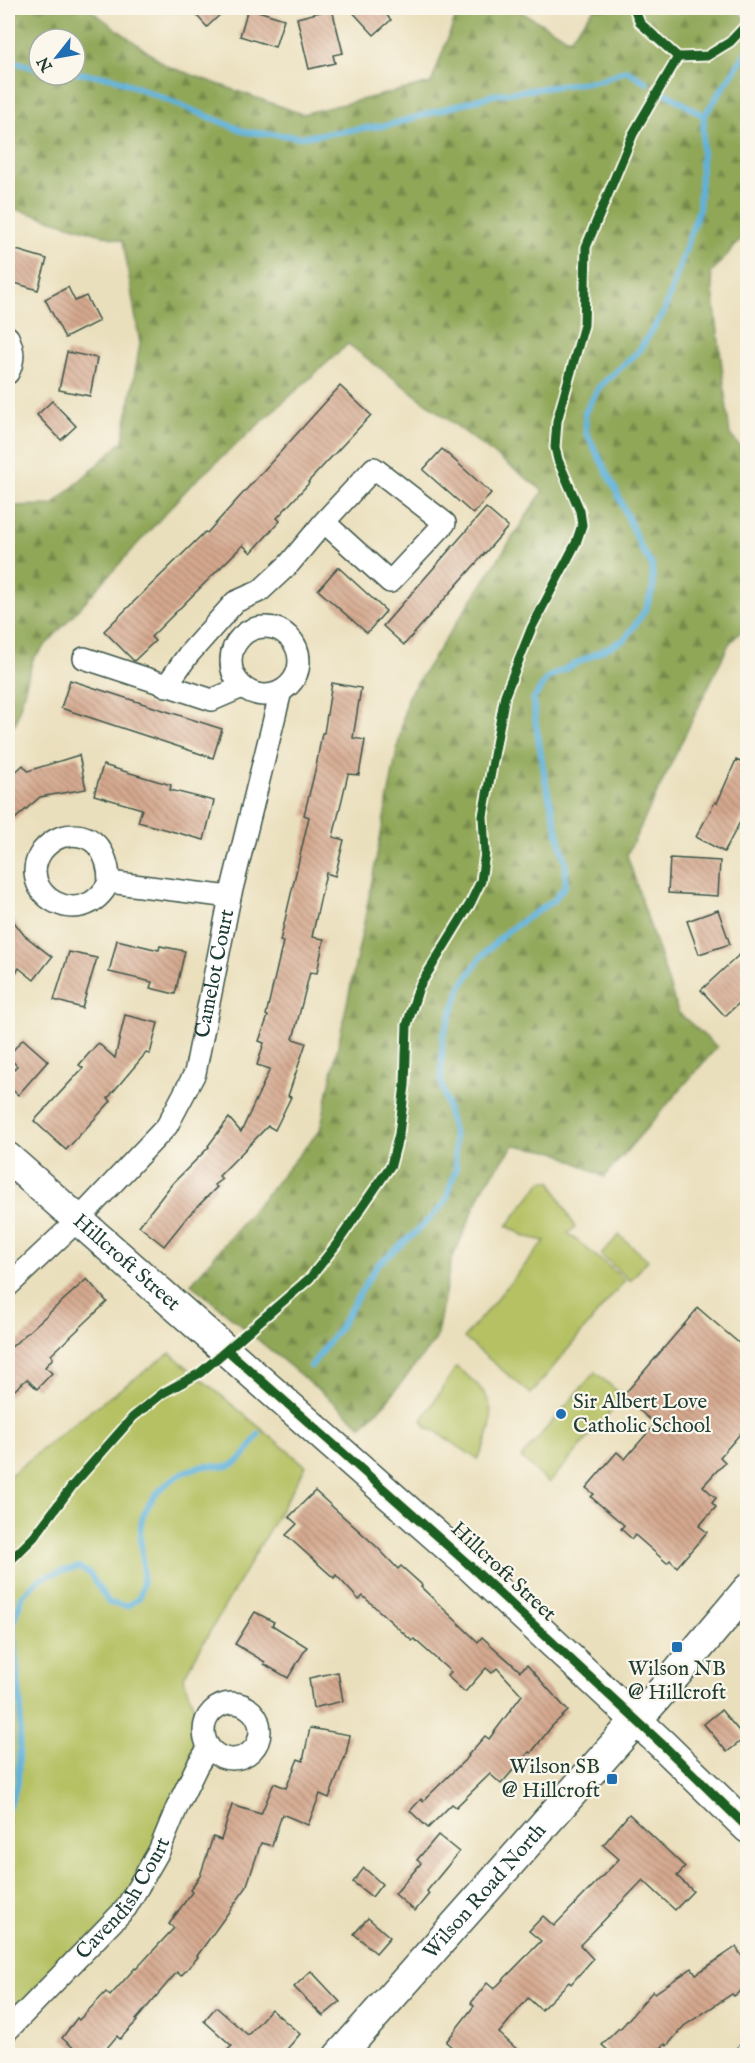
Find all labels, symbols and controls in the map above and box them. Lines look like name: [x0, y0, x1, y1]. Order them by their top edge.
north arrow: [27, 27, 87, 87]
text: N: [34, 52, 59, 76]
street label: Camelot Court: [189, 907, 241, 1040]
street label: Hillcroft Street: [67, 1208, 186, 1317]
place label: Sir Albert Love Catholic School: [573, 1389, 711, 1440]
marker: Sir Albert Love Catholic School: [554, 1407, 568, 1421]
street label: Hillcroft Street: [445, 1516, 561, 1628]
marker: Wilson NB @ Hillcroft: [670, 1640, 684, 1654]
place label: Wilson NB @ Hillcroft: [628, 1656, 726, 1707]
place label: Wilson SB @ Hillcroft: [502, 1754, 600, 1805]
marker: Wilson SB @ Hillcroft: [605, 1772, 619, 1786]
street label: Wilson Road North: [417, 1818, 552, 1965]
street label: Cavendish Court: [70, 1833, 177, 1965]

